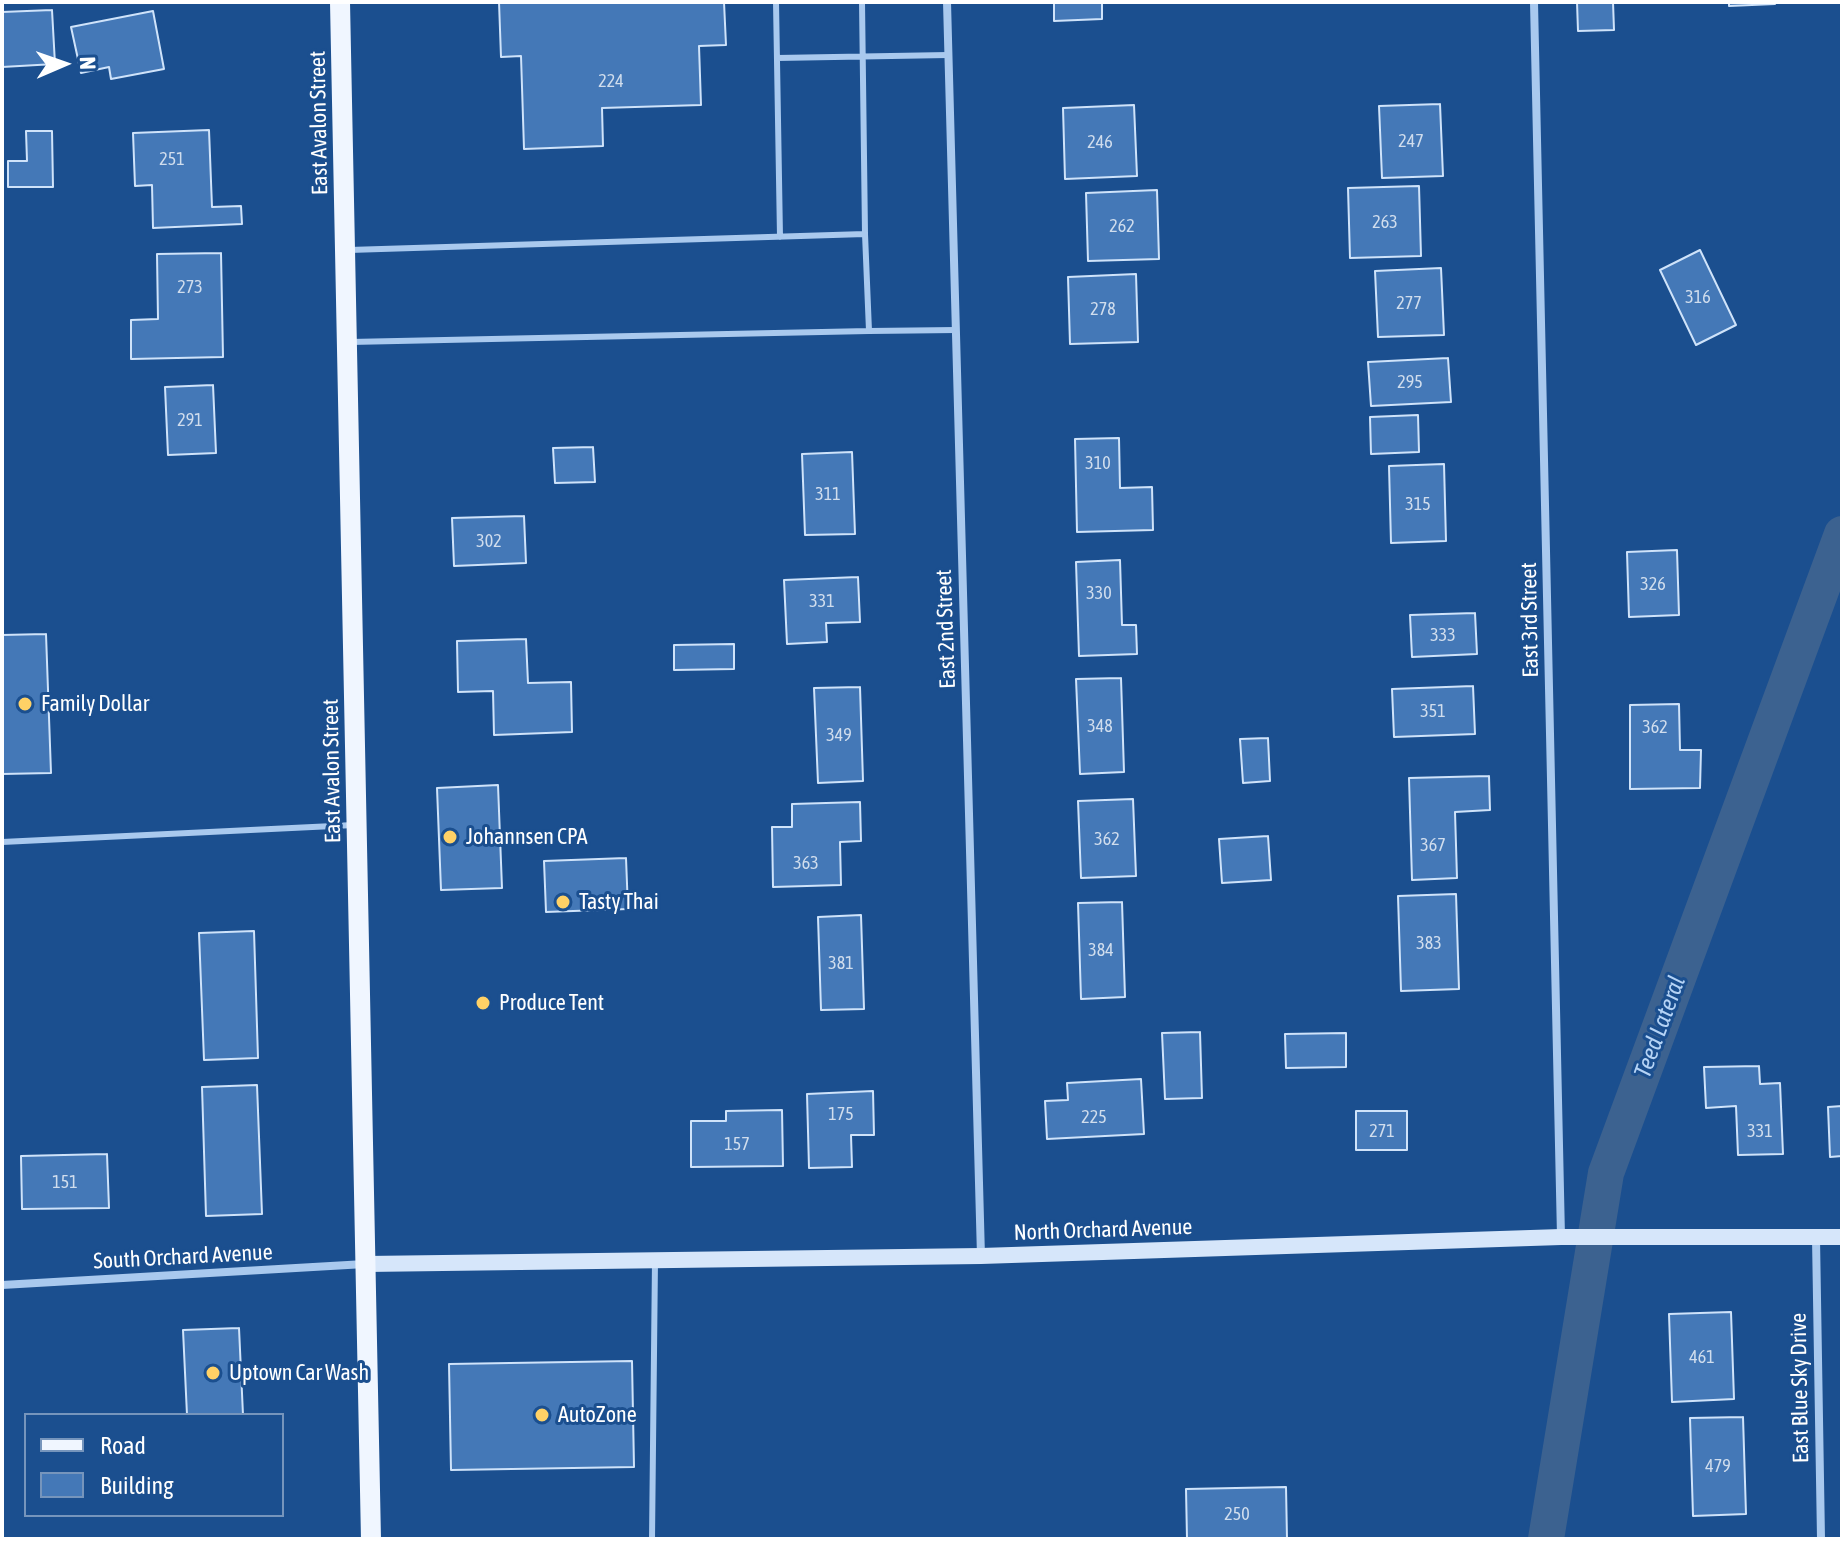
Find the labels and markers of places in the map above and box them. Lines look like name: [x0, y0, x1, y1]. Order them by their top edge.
place label: Family Dollar: [41, 691, 149, 717]
marker: Family Dollar: [16, 695, 34, 713]
place label: Johannsen CPA: [466, 824, 588, 850]
marker: Johannsen CPA: [441, 828, 459, 846]
place label: Tasty Thai: [579, 889, 659, 915]
marker: Tasty Thai: [554, 893, 572, 911]
place label: Produce Tent: [499, 990, 604, 1016]
marker: Produce Tent: [474, 994, 492, 1012]
place label: Uptown Car Wash: [229, 1360, 369, 1386]
marker: Uptown Car Wash: [204, 1364, 222, 1382]
place label: AutoZone: [558, 1402, 637, 1428]
marker: AutoZone: [533, 1406, 551, 1424]

